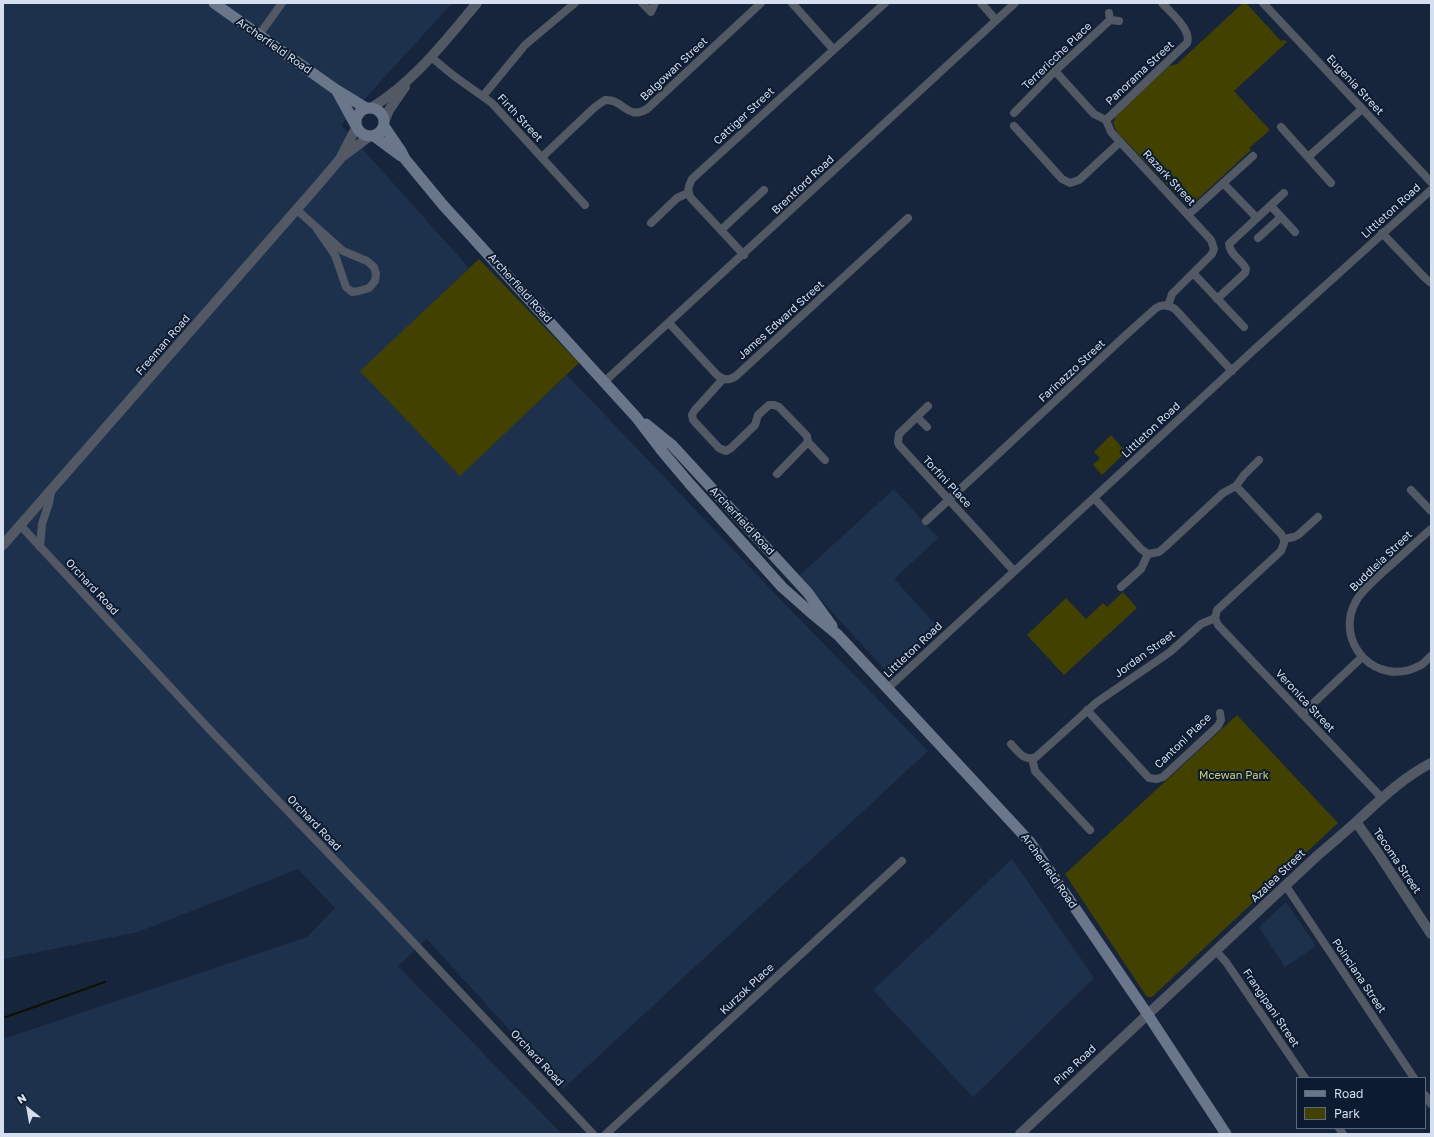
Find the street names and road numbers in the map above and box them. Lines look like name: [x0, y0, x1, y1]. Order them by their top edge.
street label: Archerfield Road: [234, 15, 314, 77]
street label: Terrericche Place: [1020, 19, 1094, 93]
street label: Balgowan Street: [638, 34, 710, 104]
street label: Panorama Street: [1103, 38, 1177, 108]
street label: Eugenia Street: [1324, 52, 1386, 118]
street label: Cattiger Street: [711, 85, 777, 147]
street label: Firth Street: [495, 91, 545, 145]
street label: Razark Street: [1140, 147, 1198, 209]
street label: Brentford Road: [769, 153, 837, 217]
street label: Littleton Road: [1359, 181, 1423, 241]
street label: Archerfield Road: [486, 251, 554, 325]
street label: James Edward Street: [735, 278, 827, 362]
street label: Freeman Road: [133, 312, 193, 378]
street label: Farinazzo Street: [1036, 337, 1108, 405]
street label: Littleton Road: [1119, 400, 1183, 460]
street label: Torfini Place: [920, 453, 974, 511]
street label: Archerfield Road: [707, 484, 777, 558]
street label: Buddleia Street: [1347, 528, 1415, 594]
street label: Orchard Road: [63, 556, 121, 618]
street label: Littleton Road: [881, 620, 945, 680]
street label: Jordan Street: [1112, 628, 1178, 680]
street label: Veronica Street: [1273, 667, 1337, 735]
street label: Cantoni Place: [1152, 711, 1214, 771]
street label: Orchard Road: [284, 793, 344, 853]
street label: Tecoma Street: [1370, 826, 1424, 896]
street label: Archerfield Road: [1018, 831, 1080, 911]
street label: Azalea Street: [1248, 847, 1308, 905]
street label: Poinciana Street: [1329, 936, 1389, 1016]
street label: Kurzok Place: [717, 961, 777, 1017]
street label: Frangipani Street: [1240, 966, 1302, 1050]
street label: Orchard Road: [508, 1027, 566, 1089]
street label: Pine Road: [1051, 1042, 1099, 1088]

